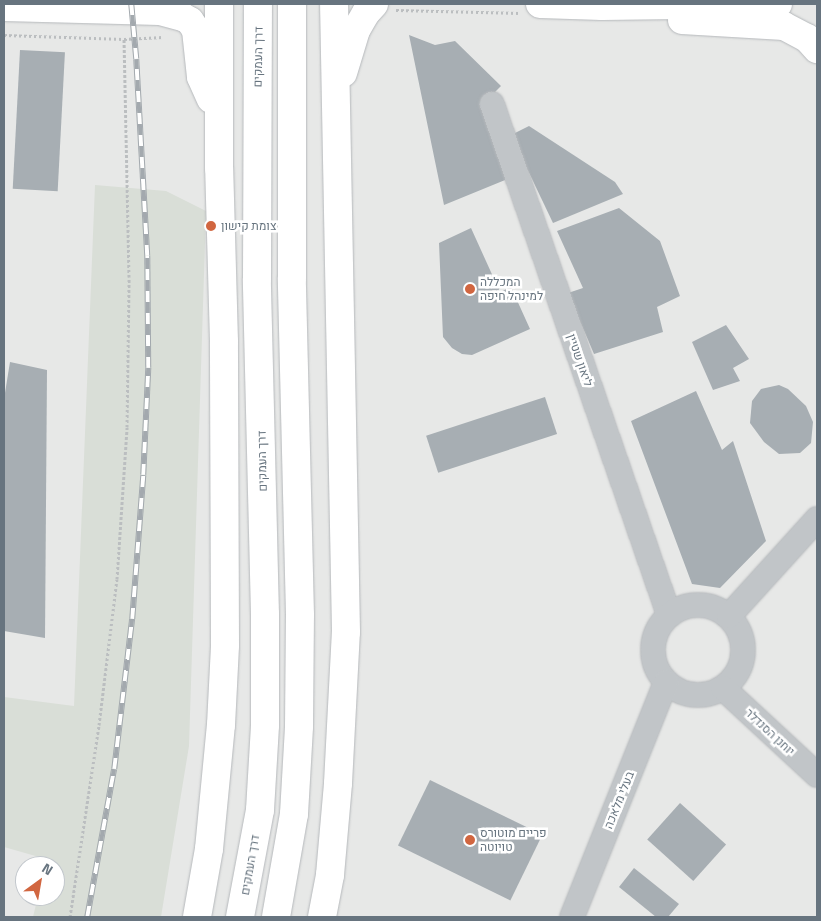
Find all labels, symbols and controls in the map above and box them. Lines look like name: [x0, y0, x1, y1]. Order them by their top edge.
street label: דרך העמקים: [250, 26, 266, 88]
place label: צומת קישון: [221, 219, 276, 233]
marker: צומת קישון: [205, 220, 217, 232]
place label: המכללה למינהל חיפה: [480, 275, 543, 303]
marker: המכללה למינהל חיפה: [464, 283, 476, 295]
street label: ליאון שטיין: [564, 332, 596, 388]
street label: דרך העמקים: [254, 430, 270, 492]
street label: יוחנן הסנדלר: [742, 706, 798, 758]
street label: בעלי מלאכה: [601, 769, 637, 831]
place label: פריים מוטורס טויוטה: [480, 826, 547, 854]
street label: דרך העמקים: [238, 834, 262, 896]
marker: פריים מוטורס טויוטה: [464, 834, 476, 846]
north arrow: [15, 856, 65, 906]
text: N: [38, 857, 57, 880]

